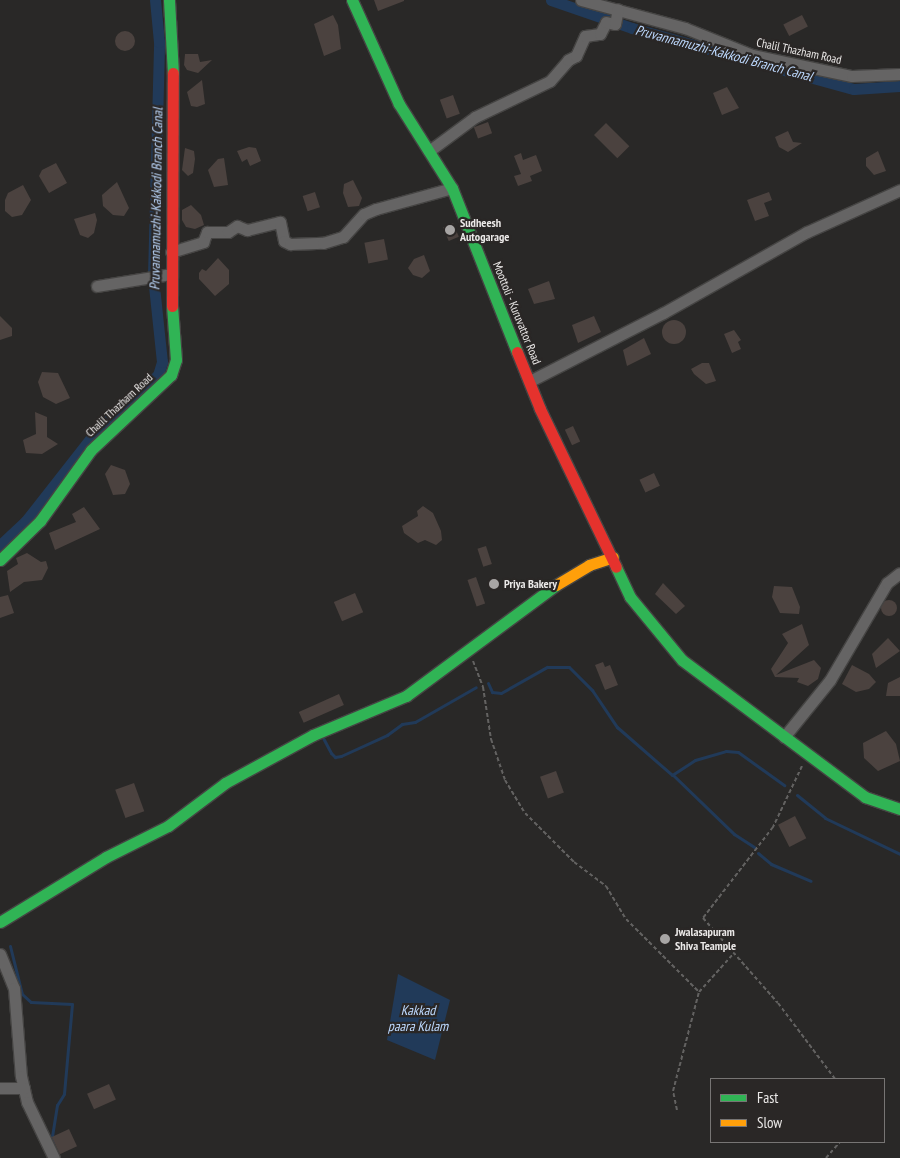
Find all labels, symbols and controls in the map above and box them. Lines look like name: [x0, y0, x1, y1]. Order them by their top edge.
water label: Pruvannamuzhi-Kakkodi Branch Canal: [634, 21, 814, 85]
street label: Chalil Thazham Road: [755, 35, 843, 67]
water label: Pruvannamuzhi-Kakkodi Branch Canal: [146, 108, 166, 290]
place label: Sudheesh Autogarage: [460, 216, 509, 244]
marker: Sudheesh Autogarage: [444, 224, 456, 236]
street label: Moottoli - Kuruvattor Road: [490, 259, 544, 367]
street label: Chalil Thazham Road: [82, 370, 156, 440]
place label: Priya Bakery: [504, 577, 557, 591]
marker: Priya Bakery: [488, 578, 500, 590]
place label: Jwalasapuram Shiva Teample: [675, 925, 736, 953]
marker: Jwalasapuram Shiva Teample: [659, 933, 671, 945]
water label: Kakkad paara Kulam: [388, 1002, 448, 1034]
legend: [710, 1078, 885, 1143]
text: Fast: [757, 1088, 778, 1107]
text: Slow: [757, 1113, 782, 1132]

